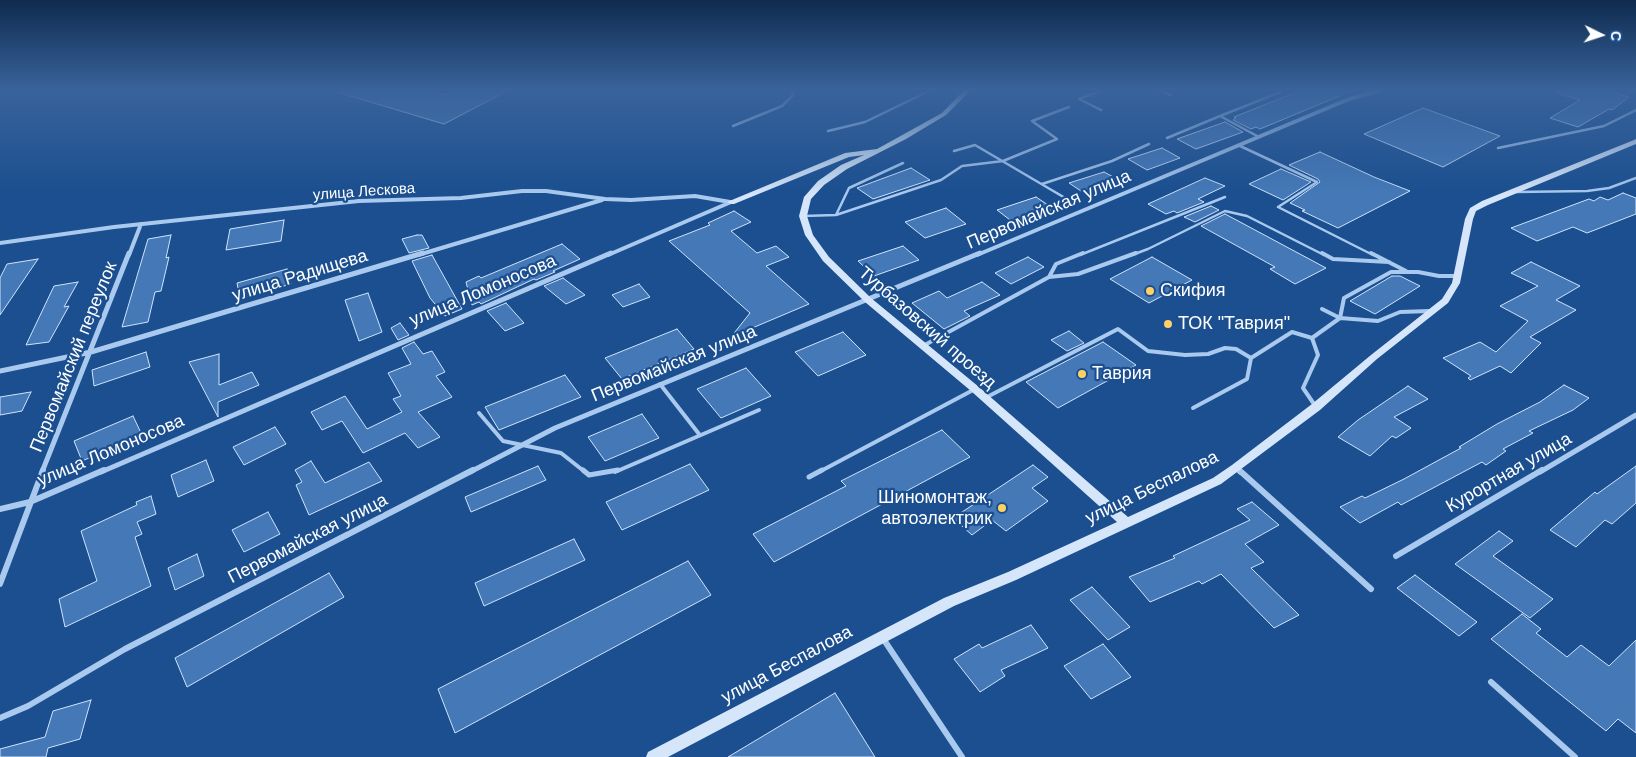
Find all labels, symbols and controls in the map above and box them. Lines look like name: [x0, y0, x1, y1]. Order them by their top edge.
north arrow: [1576, 10, 1626, 60]
text: С: [1608, 30, 1624, 42]
street label: Первомайская улица: [964, 166, 1134, 254]
street label: улица Лескова: [312, 179, 416, 205]
street label: улица Радищева: [230, 245, 370, 307]
street label: улица Ломоносова: [406, 250, 560, 332]
street label: Первомайский переулок: [26, 259, 122, 455]
street label: Турбазовский проезд: [854, 262, 1000, 394]
place label: Скифия: [1160, 280, 1226, 302]
marker: Скифия: [1144, 285, 1156, 297]
place label: ТОК "Таврия": [1178, 313, 1290, 335]
marker: ТОК "Таврия": [1162, 318, 1174, 330]
street label: Первомайская улица: [588, 321, 760, 407]
place label: Таврия: [1092, 363, 1152, 385]
marker: Таврия: [1076, 368, 1088, 380]
street label: улица Ломоносова: [34, 410, 188, 492]
street label: Курортная улица: [1442, 428, 1576, 518]
street label: улица Беспалова: [1082, 446, 1222, 530]
place label: Шиномонтаж, автоэлектрик: [878, 487, 992, 530]
street label: Первомайская улица: [225, 489, 391, 589]
marker: Шиномонтаж, автоэлектрик: [996, 502, 1008, 514]
street label: улица Беспалова: [718, 621, 856, 709]

